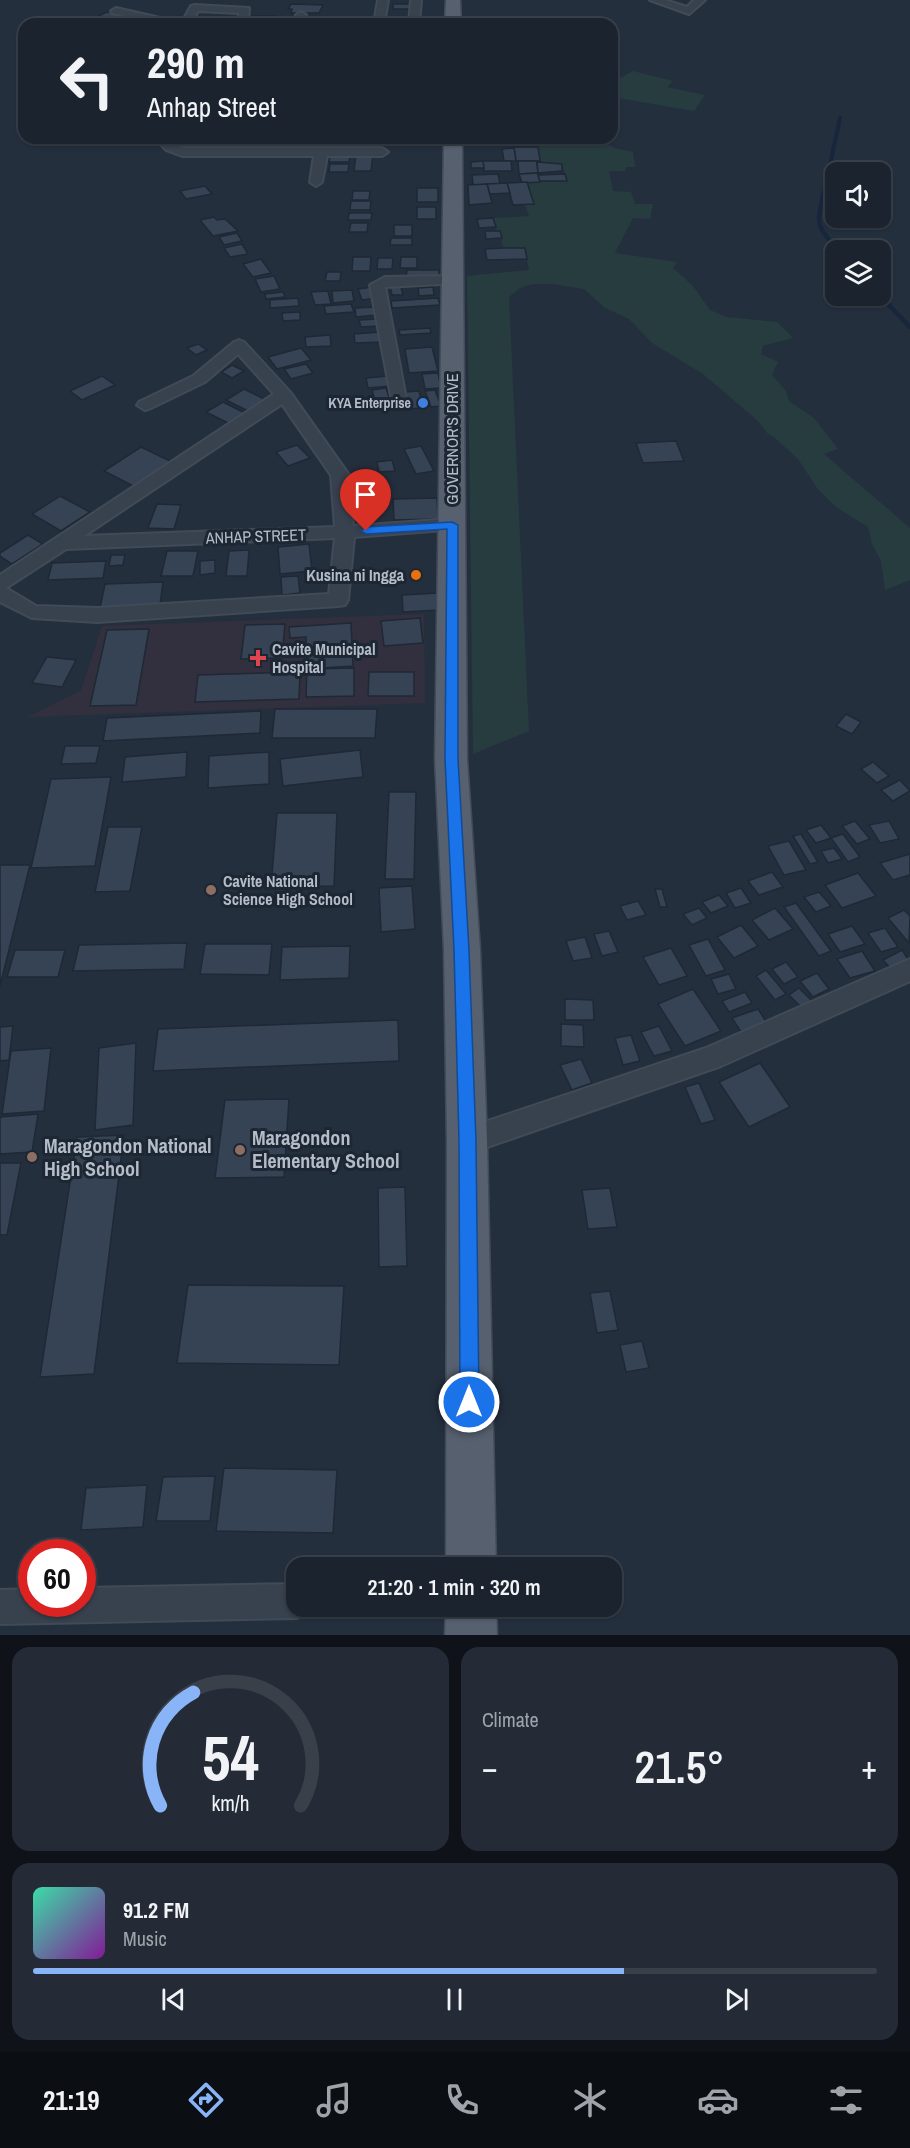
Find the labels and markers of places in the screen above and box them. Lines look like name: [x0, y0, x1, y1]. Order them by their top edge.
place label: KYA Enterprise: [328, 394, 411, 412]
marker: KYA Enterprise: [416, 396, 430, 410]
pin: [340, 469, 391, 531]
place label: Kusina ni Ingga: [306, 564, 405, 586]
marker: Kusina ni Ingga: [409, 568, 423, 582]
place label: Cavite Municipal Hospital: [272, 638, 376, 678]
marker: Cavite Municipal Hospital: [249, 649, 267, 667]
place label: Cavite National Science High School: [223, 870, 353, 910]
marker: Cavite National Science High School: [204, 883, 218, 897]
place label: Maragondon Elementary School: [252, 1124, 400, 1174]
place label: Maragondon National High School: [44, 1132, 212, 1182]
marker: Maragondon Elementary School: [233, 1143, 247, 1157]
marker: Maragondon National High School: [25, 1150, 39, 1164]

